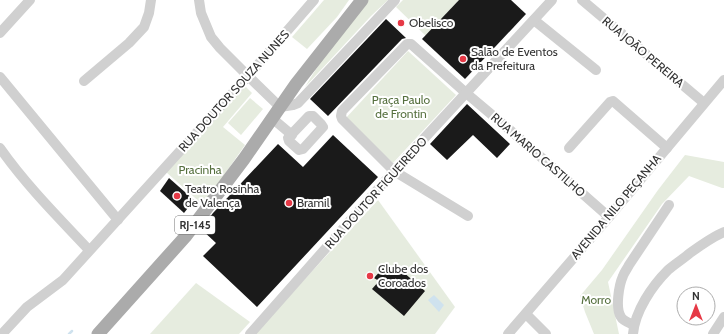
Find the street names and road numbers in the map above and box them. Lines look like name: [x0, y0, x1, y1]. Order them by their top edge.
street label: RUA JOÃO PEREIRA: [599, 13, 688, 91]
street label: RUA DOUTOR SOUZA NUNES: [175, 27, 292, 155]
street label: RUA MARIO CASTILHO: [488, 110, 589, 200]
street label: RUA DOUTOR FIGUEIREDO: [321, 134, 430, 252]
street label: AVENIDA NILO PEÇANHA: [567, 151, 664, 262]
road number: RJ-145: [175, 216, 215, 234]

